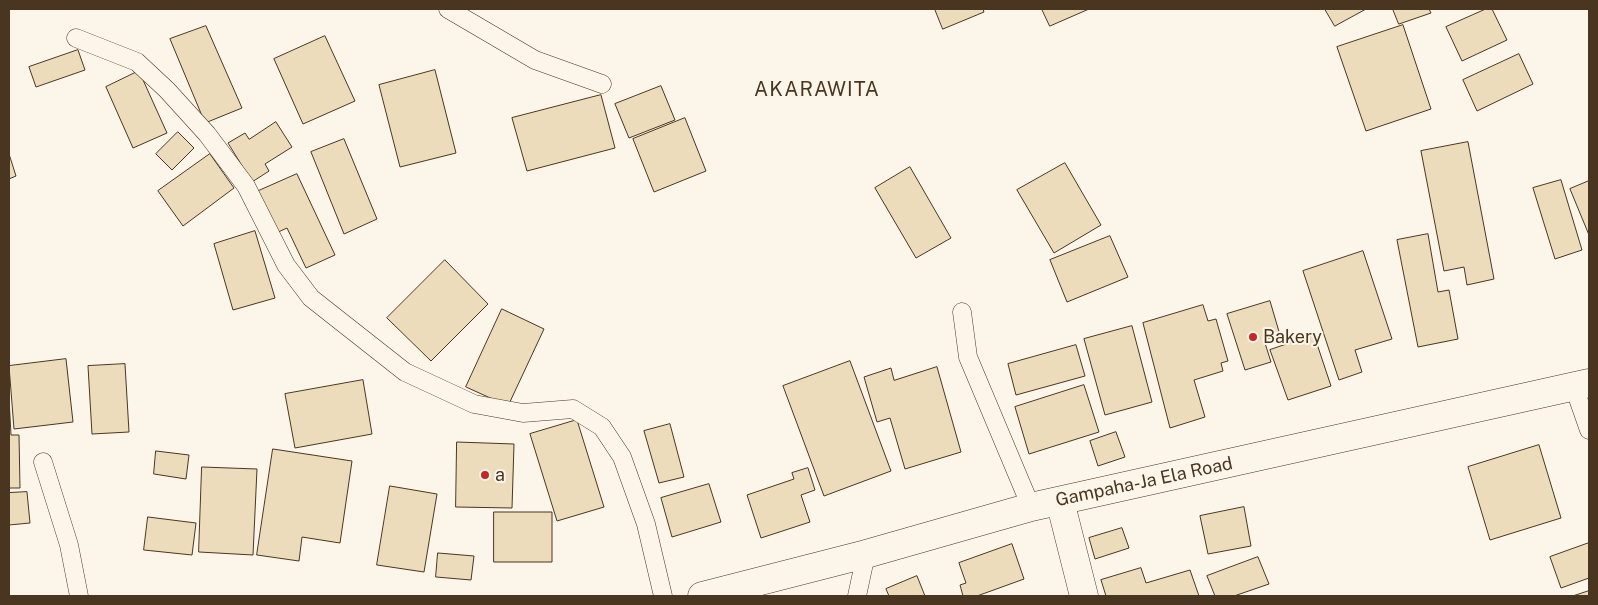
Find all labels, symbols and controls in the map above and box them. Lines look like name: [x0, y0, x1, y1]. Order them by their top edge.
district label: AKARAWITA: [753, 78, 881, 102]
place label: Bakery: [1263, 326, 1322, 348]
marker: Bakery: [1247, 331, 1259, 343]
street label: Gampaha-Ja Ela Road: [1054, 453, 1234, 511]
place label: a: [495, 464, 505, 486]
marker: a: [479, 469, 491, 481]

